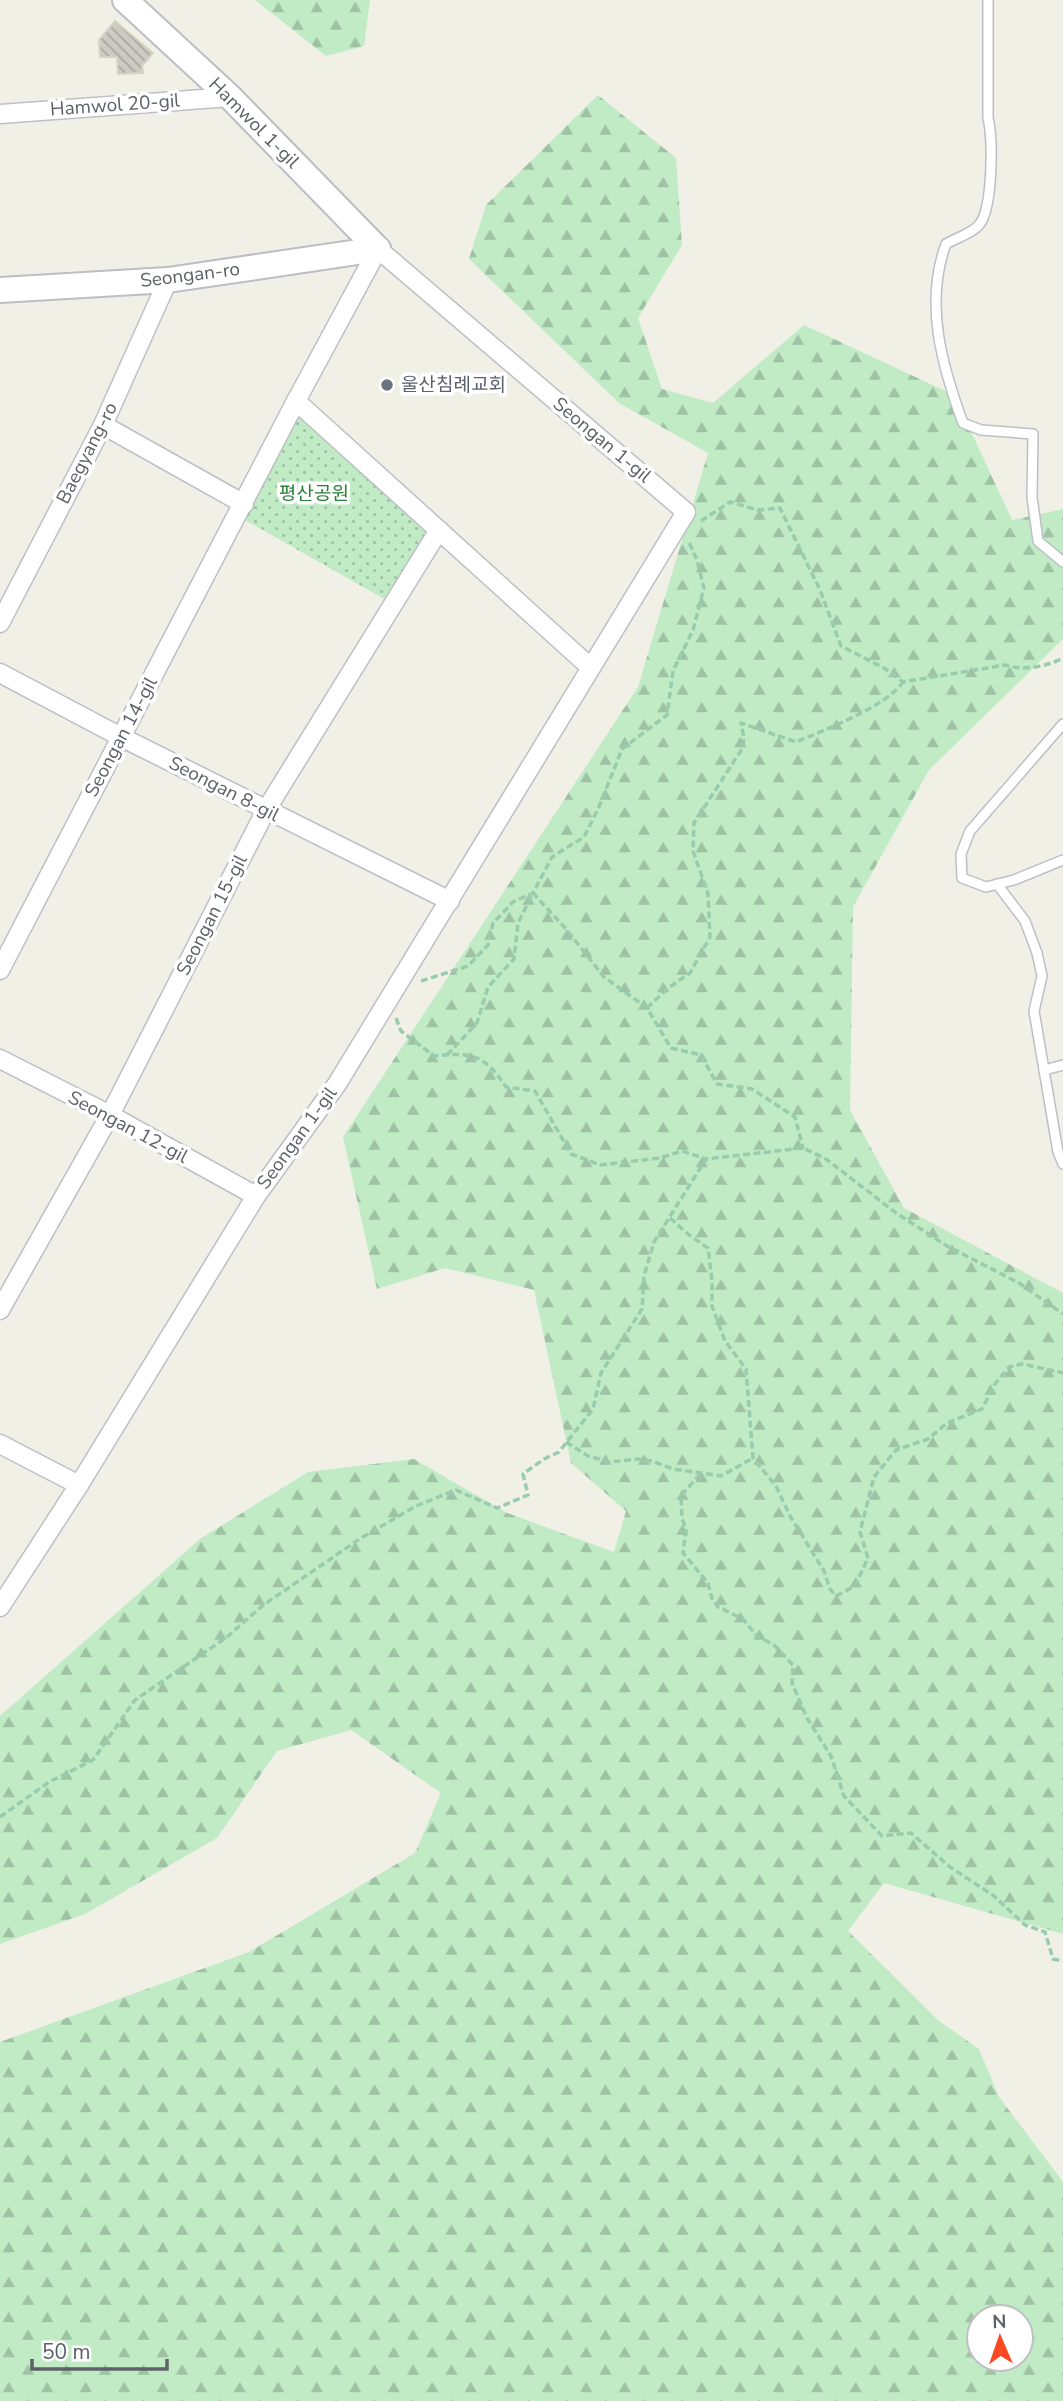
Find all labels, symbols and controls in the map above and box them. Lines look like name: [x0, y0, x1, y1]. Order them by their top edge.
street label: Hamwol 1-gil: [203, 72, 305, 174]
street label: Hamwol 20-gil: [49, 87, 181, 122]
street label: Seongan-ro: [139, 256, 241, 294]
place label: 울산침례교회: [401, 372, 506, 398]
marker: 울산침례교회: [379, 377, 395, 393]
street label: Seongan 1-gil: [547, 391, 657, 489]
street label: Baegyang-ro: [50, 398, 124, 508]
park label: 평산공원: [279, 481, 349, 507]
street label: Seongan 14-gil: [78, 672, 164, 802]
street label: Seongan 8-gil: [164, 750, 284, 828]
street label: Seongan 15-gil: [170, 850, 254, 980]
street label: Seongan 1-gil: [251, 1081, 343, 1195]
street label: Seongan 12-gil: [63, 1084, 193, 1170]
north arrow: [965, 2303, 1035, 2373]
text: N: [992, 2309, 1007, 2335]
scale bar: [32, 2328, 166, 2372]
text: 50 m: [42, 2338, 91, 2366]

